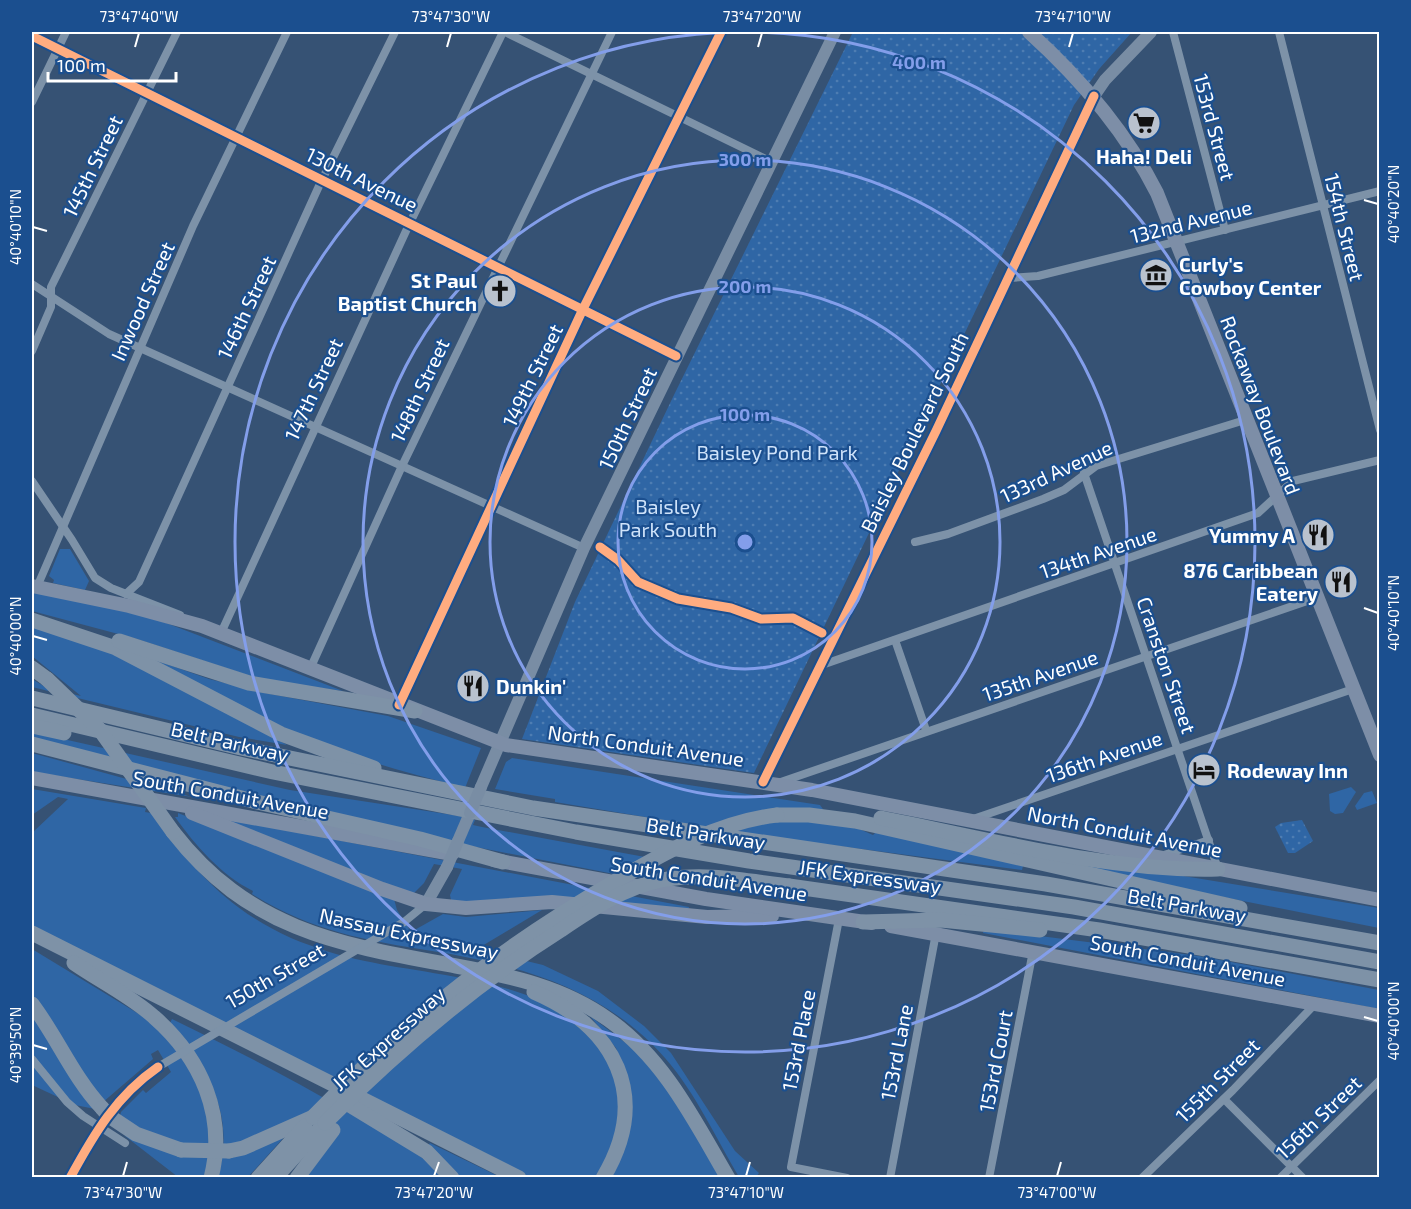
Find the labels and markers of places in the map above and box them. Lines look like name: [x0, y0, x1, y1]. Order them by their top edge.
supermarket icon: Haha! Deli: [1126, 105, 1162, 141]
place label: Haha! Deli: [1096, 144, 1192, 168]
place label: Curly's Cowboy Center: [1179, 252, 1322, 300]
museum icon: Curly's Cowboy Center: [1138, 257, 1174, 293]
place label: St Paul Baptist Church: [338, 268, 477, 315]
church icon: St Paul Baptist Church: [482, 273, 518, 309]
restaurant icon: Yummy A: [1300, 517, 1336, 553]
place label: Yummy A: [1209, 523, 1296, 548]
centre of rings: [735, 532, 755, 552]
place label: 876 Caribbean Eatery: [1183, 558, 1319, 606]
restaurant icon: 876 Caribbean Eatery: [1323, 564, 1359, 600]
restaurant icon: Dunkin': [455, 668, 491, 704]
place label: Dunkin': [496, 674, 566, 698]
hotel icon: Rodeway Inn: [1186, 752, 1222, 788]
place label: Rodeway Inn: [1227, 758, 1348, 783]

